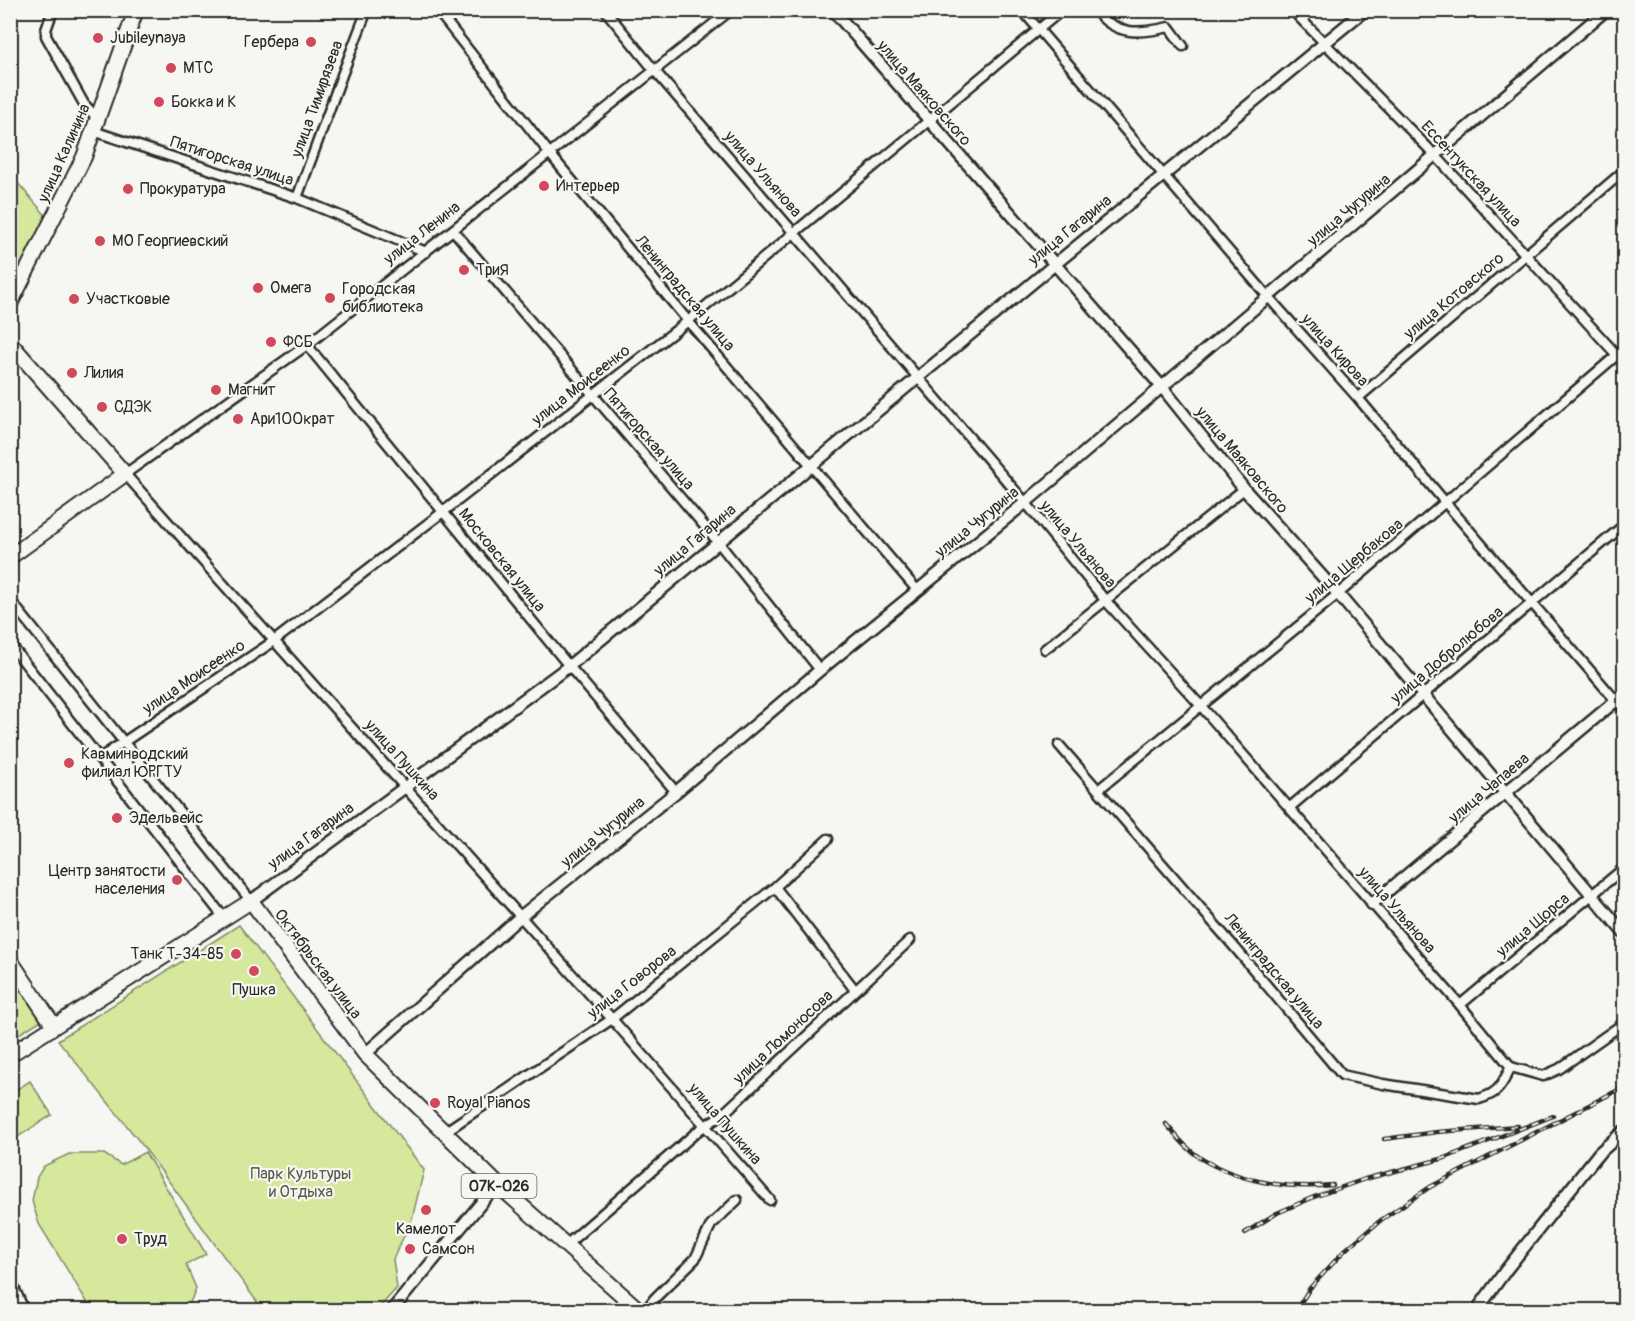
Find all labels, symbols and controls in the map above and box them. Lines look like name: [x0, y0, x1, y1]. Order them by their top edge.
place label: Jubileynaya: [110, 28, 186, 48]
marker: Jubileynaya: [91, 31, 105, 45]
place label: Гербера: [244, 32, 299, 52]
marker: Гербера: [304, 35, 318, 49]
street label: улица Маяковского: [872, 35, 976, 150]
street label: улица Тимирязева: [286, 38, 347, 161]
place label: МТС: [183, 58, 213, 78]
marker: МТС: [164, 61, 178, 75]
place label: Бокка и К: [171, 92, 236, 112]
marker: Бокка и К: [152, 95, 166, 109]
street label: улица Калинина: [33, 101, 95, 206]
street label: Ессентукская улица: [1417, 117, 1525, 231]
street label: улица Ульянова: [719, 126, 806, 221]
street label: Пятигорская улица: [168, 132, 296, 190]
street label: улица Чугурина: [1303, 170, 1395, 251]
place label: Интерьер: [556, 176, 620, 196]
place label: Прокуратура: [140, 179, 226, 199]
marker: Интерьер: [537, 179, 551, 193]
marker: Прокуратура: [121, 182, 135, 196]
street label: улица Гагарина: [1024, 190, 1116, 270]
street label: улица Ленина: [379, 197, 464, 270]
street label: Ленинградская улица: [630, 230, 739, 355]
place label: МО Георгиевский: [112, 231, 228, 251]
marker: МО Георгиевский: [93, 234, 107, 248]
street label: улица Котовского: [1399, 248, 1508, 344]
place label: ТриЯ: [476, 260, 509, 280]
marker: ТриЯ: [457, 263, 471, 277]
place label: Омега: [270, 278, 312, 298]
place label: Городская библиотека: [342, 279, 423, 317]
marker: Омега: [251, 281, 265, 295]
place label: Участковые: [86, 289, 170, 309]
marker: Городская библиотека: [323, 291, 337, 305]
marker: Участковые: [67, 292, 81, 306]
street label: улица Кирова: [1296, 309, 1373, 391]
place label: ФСБ: [283, 332, 313, 352]
marker: ФСБ: [264, 335, 278, 349]
street label: улица Моисеенко: [527, 340, 634, 430]
place label: Лилия: [83, 363, 124, 383]
marker: Лилия: [65, 366, 79, 380]
place label: Магнит: [228, 380, 276, 400]
marker: Магнит: [209, 383, 223, 397]
street label: Пятигорская улица: [599, 384, 699, 494]
place label: СДЭК: [114, 397, 152, 417]
marker: СДЭК: [95, 400, 109, 414]
street label: улица Маяковского: [1191, 402, 1293, 518]
place label: Ари100крат: [250, 409, 334, 429]
marker: Ари100крат: [231, 412, 245, 426]
street label: улица Чугурина: [930, 482, 1023, 563]
street label: улица Ульянова: [1035, 495, 1120, 592]
street label: улица Гагарина: [649, 500, 740, 581]
street label: Московская улица: [454, 504, 550, 616]
street label: улица Щербакова: [1300, 514, 1407, 608]
street label: улица Добролюбова: [1386, 602, 1507, 709]
street label: улица Моисеенко: [138, 635, 249, 719]
street label: улица Пушкина: [360, 715, 444, 805]
place label: Кавминводский филиал ЮРГТУ: [81, 744, 188, 782]
street label: улица Чапаева: [1444, 748, 1533, 828]
marker: Кавминводский филиал ЮРГТУ: [62, 756, 76, 770]
street label: улица Чугурина: [556, 792, 649, 873]
street label: улица Гагарина: [263, 798, 358, 874]
place label: Эдельвейс: [129, 808, 203, 828]
marker: Эдельвейс: [110, 811, 124, 825]
place label: Центр занятости населения: [49, 861, 165, 899]
street label: улица Ульянова: [1353, 862, 1440, 957]
marker: Центр занятости населения: [170, 873, 184, 887]
street label: улица Щорса: [1492, 889, 1574, 962]
street label: Октябрьская улица: [270, 905, 366, 1023]
street label: Ленинградская улица: [1219, 908, 1328, 1033]
street label: улица Говорова: [583, 941, 681, 1024]
place label: Танк Т-34-85: [131, 944, 224, 964]
marker: Танк Т-34-85: [229, 947, 243, 961]
marker: Пушка: [247, 964, 261, 978]
place label: Пушка: [232, 980, 276, 1000]
street label: улица Ломоносова: [728, 986, 837, 1089]
street label: улица Пушкина: [683, 1078, 766, 1169]
place label: Royal Pianos: [447, 1093, 530, 1113]
marker: Royal Pianos: [428, 1096, 442, 1110]
park label: Парк Культуры и Отдыха: [251, 1164, 351, 1202]
road number: 07К-026: [462, 1174, 536, 1198]
marker: Камелот: [419, 1203, 433, 1217]
place label: Камелот: [396, 1219, 456, 1239]
place label: Труд: [134, 1229, 167, 1249]
marker: Труд: [115, 1232, 129, 1246]
place label: Самсон: [422, 1239, 475, 1259]
marker: Самсон: [403, 1242, 417, 1256]

